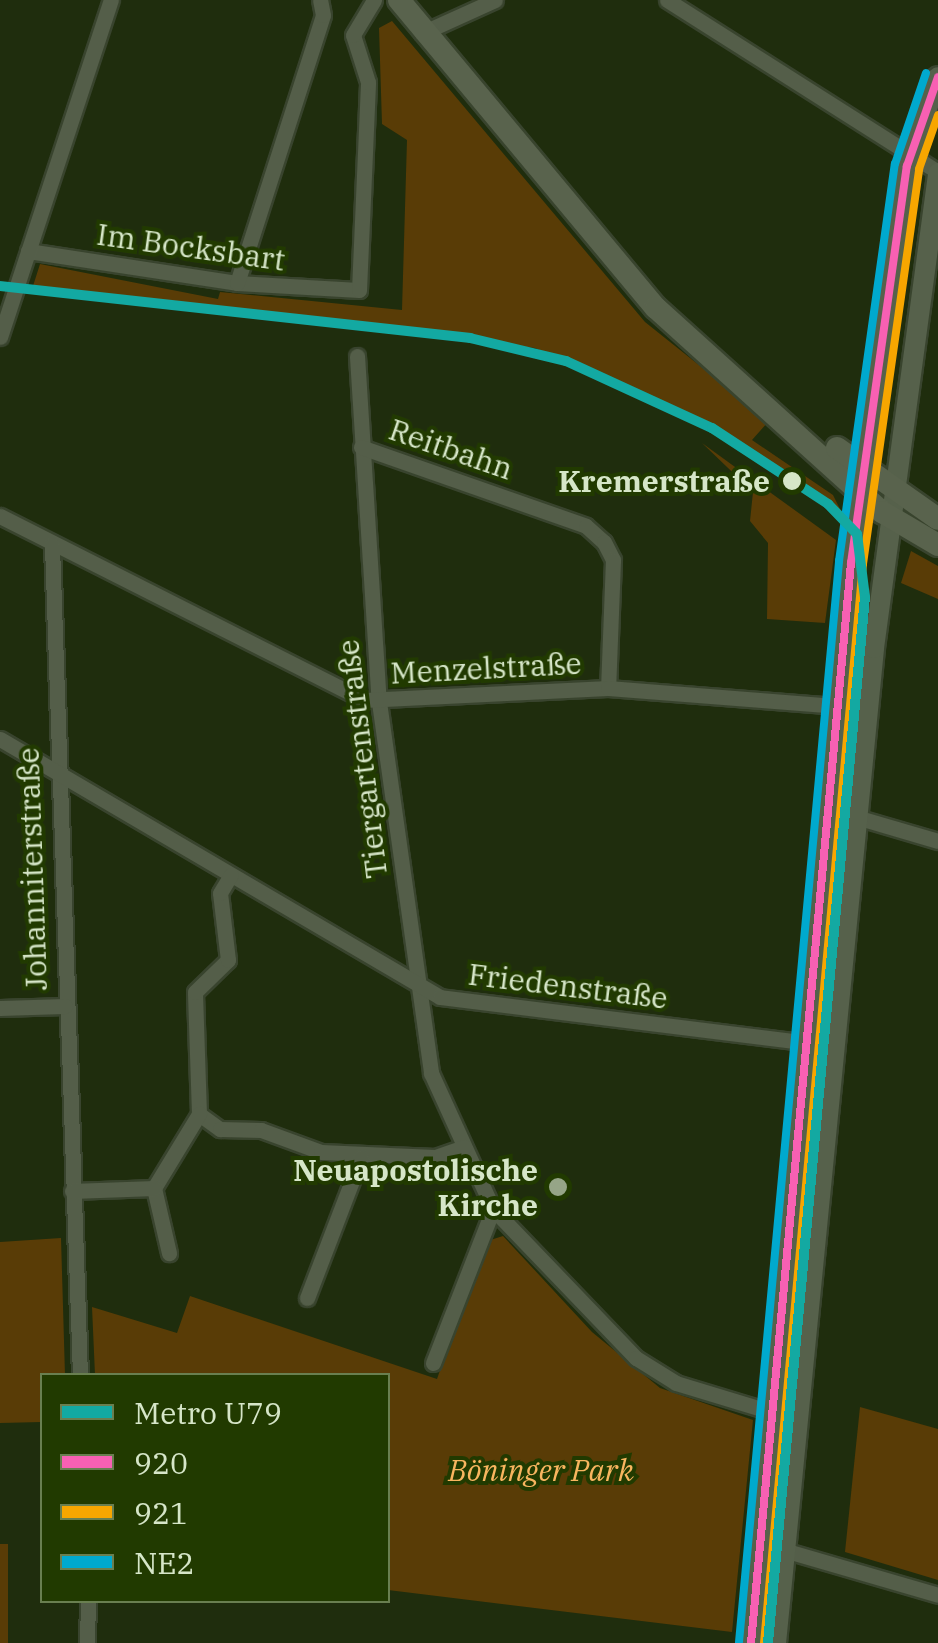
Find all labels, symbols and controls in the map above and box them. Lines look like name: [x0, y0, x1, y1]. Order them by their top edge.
street label: Im Bocksbart: [95, 216, 287, 278]
street label: Reitbahn: [384, 411, 518, 487]
place label: Kremerstraße: [558, 463, 770, 499]
marker: Kremerstraße: [779, 468, 805, 494]
street label: Tiergartenstraße: [329, 637, 395, 881]
street label: Menzelstraße: [389, 645, 583, 691]
street label: Johanniterstraße: [10, 747, 54, 991]
street label: Friedenstraße: [466, 956, 670, 1016]
place label: Neuapostolische Kirche: [293, 1152, 538, 1222]
marker: Neuapostolische Kirche: [547, 1176, 569, 1198]
legend: [40, 1373, 390, 1603]
text: Metro U79: [134, 1393, 282, 1432]
text: 920: [134, 1443, 188, 1482]
park label: Böninger Park: [448, 1452, 634, 1488]
text: 921: [134, 1493, 188, 1532]
text: NE2: [134, 1543, 195, 1582]

